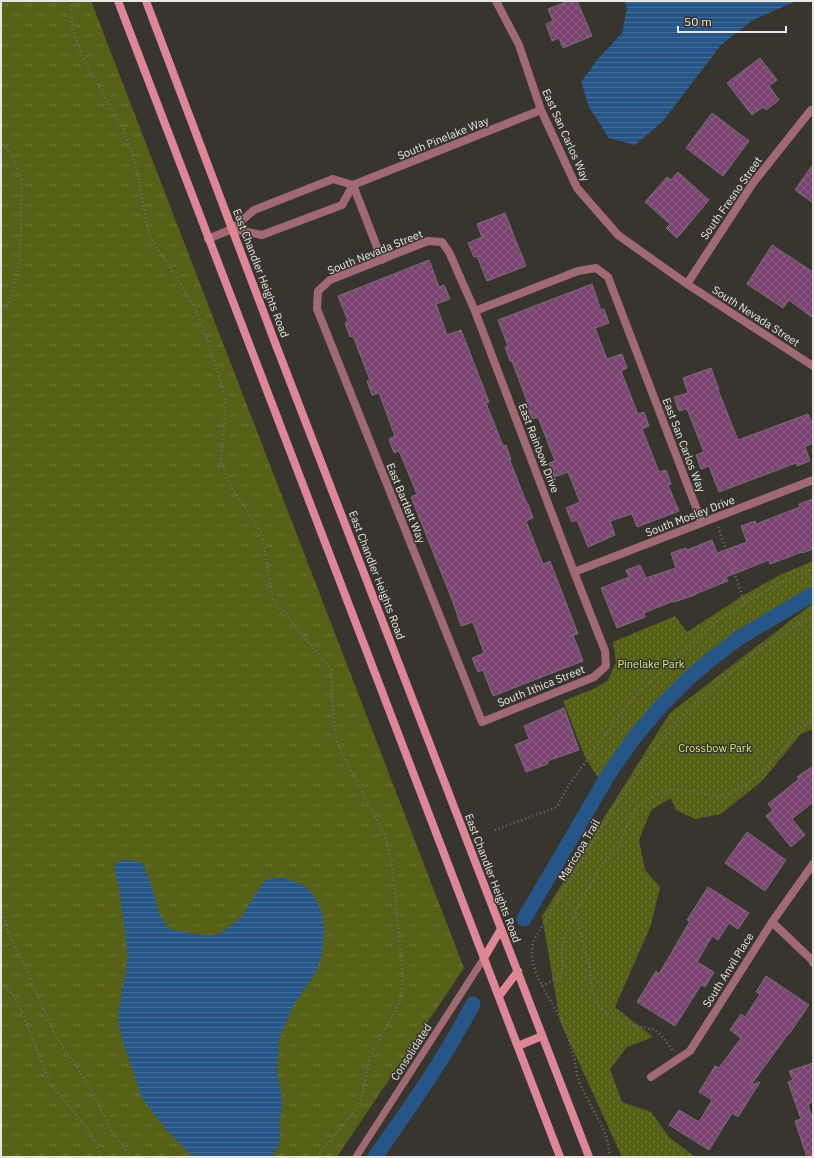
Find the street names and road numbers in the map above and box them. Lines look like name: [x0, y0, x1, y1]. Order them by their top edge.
street label: East San Carlos Way: [539, 86, 593, 184]
street label: South Pinelake Way: [395, 113, 491, 163]
street label: South Fresno Street: [697, 154, 765, 242]
street label: East Chandler Heights Road: [230, 207, 292, 339]
street label: South Nevada Street: [325, 226, 425, 277]
street label: South Nevada Street: [710, 283, 802, 350]
street label: East San Carlos Way: [660, 396, 709, 495]
street label: East Rainbow Drive: [515, 401, 563, 495]
street label: East Bartlett Way: [384, 461, 429, 546]
street label: South Mosley Drive: [643, 493, 737, 539]
street label: East Chandler Heights Road: [346, 509, 408, 641]
street label: South Ithica Street: [495, 662, 587, 710]
street label: East Chandler Heights Road: [462, 812, 524, 944]
street label: Maricopa Trail: [555, 817, 603, 883]
street label: South Anvil Place: [699, 930, 757, 1010]
street label: Consolidated: [387, 1021, 435, 1083]

